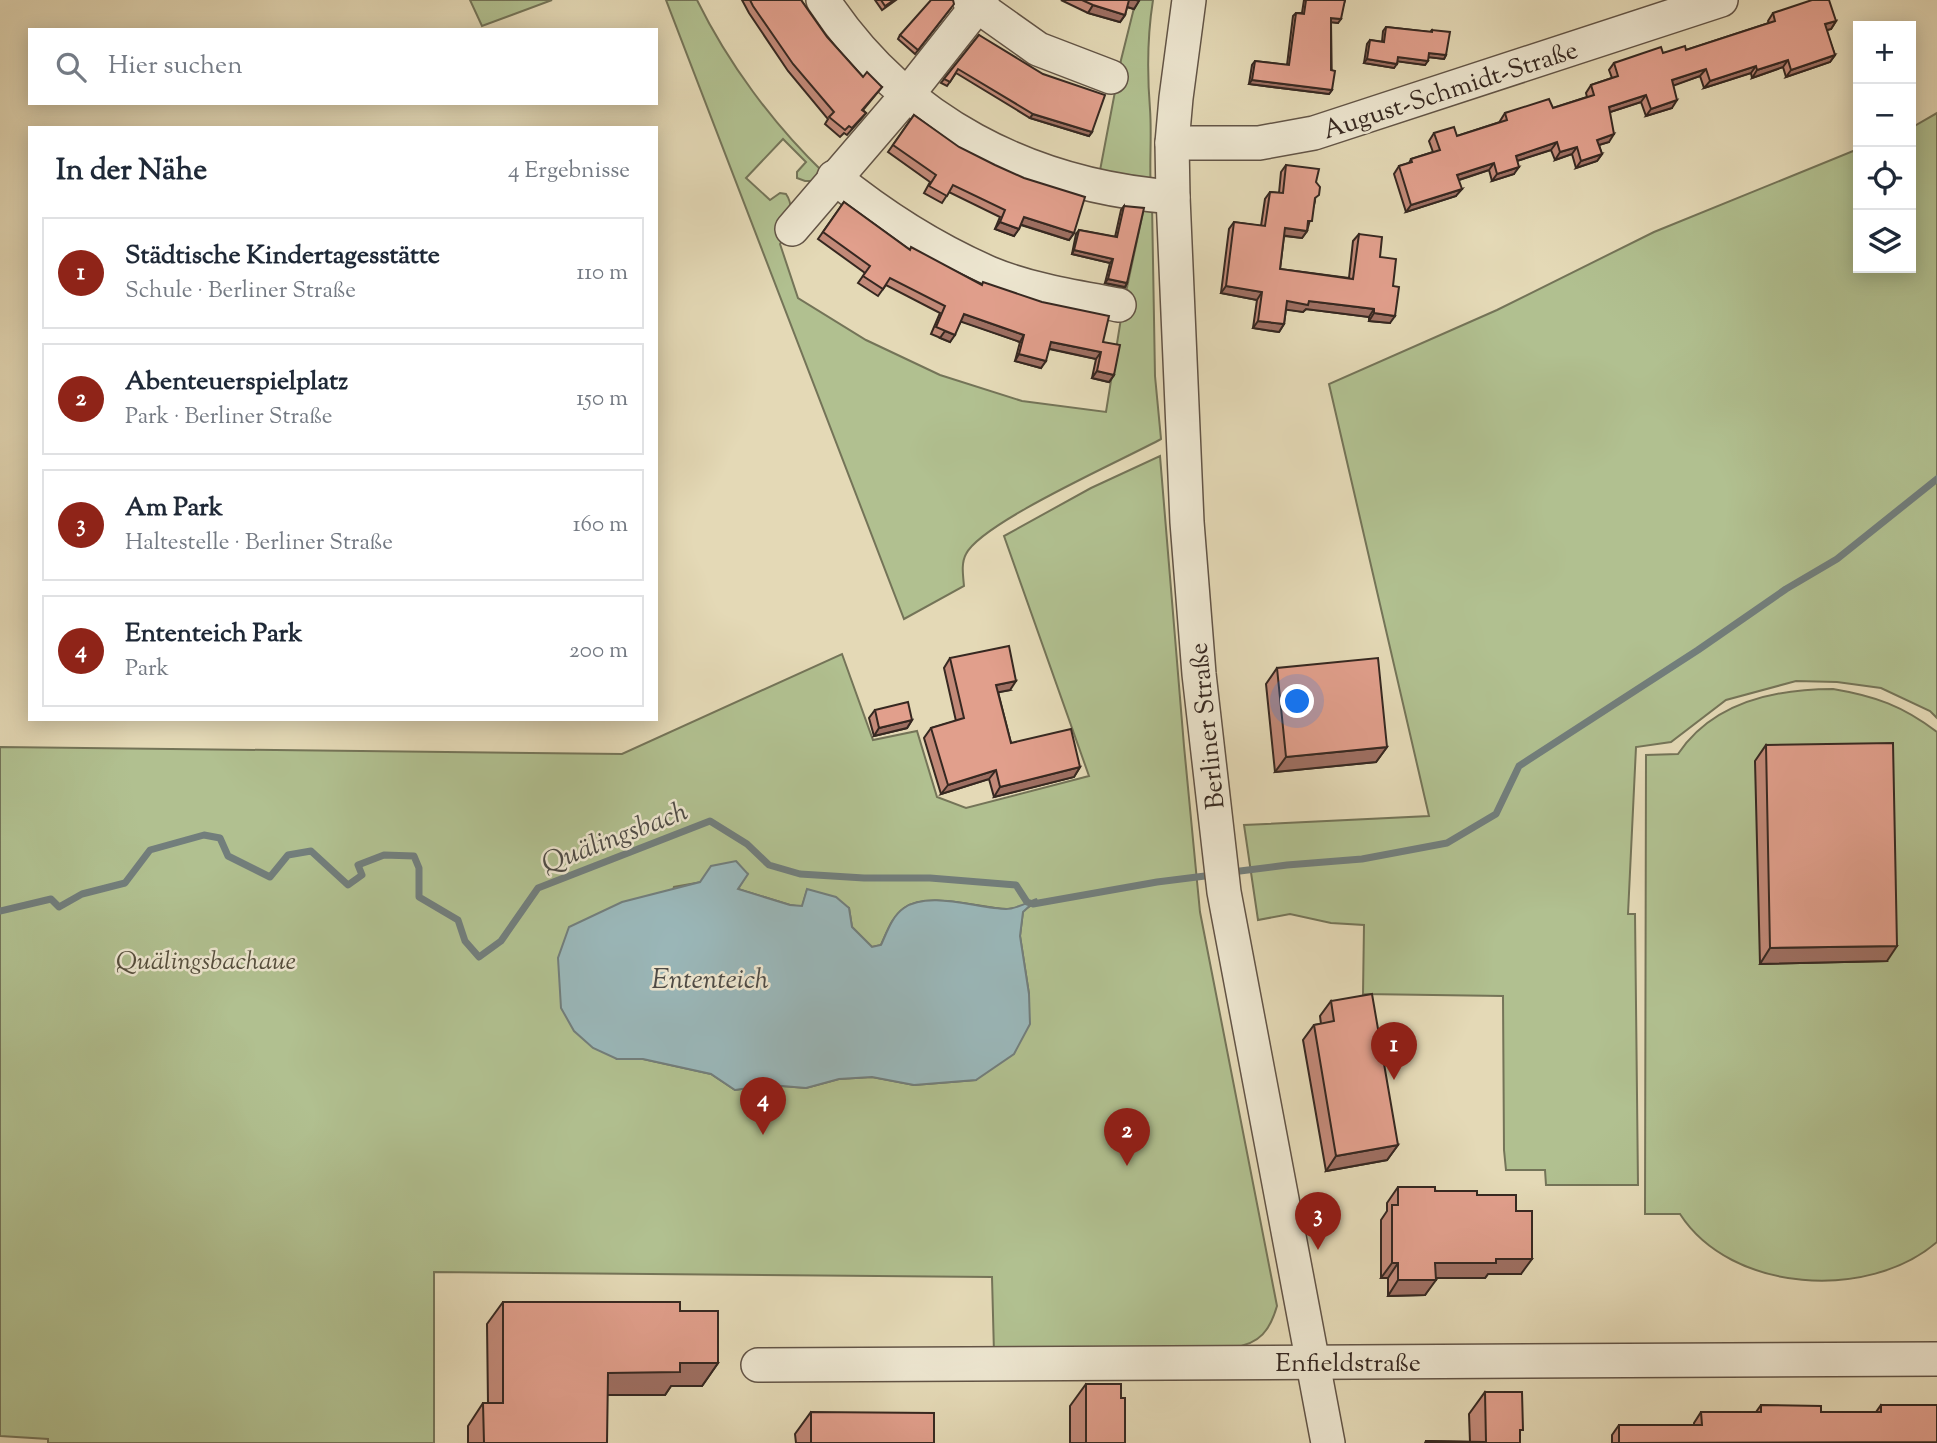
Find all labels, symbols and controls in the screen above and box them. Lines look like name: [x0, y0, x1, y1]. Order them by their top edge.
map controls: [1853, 21, 1916, 273]
button: +: [1853, 21, 1916, 84]
search box: [28, 28, 658, 105]
street label: August-Schmidt-Straße: [1319, 33, 1583, 150]
icon: search: [52, 48, 90, 86]
text: Hier suchen: [108, 48, 243, 85]
button: −: [1853, 84, 1916, 147]
button: locate: [1853, 147, 1916, 210]
text: In der Nähe: [56, 150, 207, 193]
text: 4 Ergebnisse: [508, 155, 630, 188]
button: layers: [1853, 210, 1916, 273]
text: Städtische Kindertagesstätte: [125, 238, 440, 275]
text: 1: [77, 257, 85, 290]
text: 110 m: [577, 257, 628, 290]
text: Schule · Berliner Straße: [125, 275, 356, 308]
text: Abenteuerspielplatz: [125, 364, 348, 401]
text: 2: [76, 383, 86, 416]
text: 150 m: [576, 383, 628, 416]
text: Park · Berliner Straße: [125, 401, 332, 434]
text: Am Park: [125, 490, 223, 527]
text: 3: [76, 509, 86, 542]
text: 160 m: [573, 509, 628, 542]
text: Haltestelle · Berliner Straße: [125, 527, 393, 560]
text: Ententeich Park: [125, 616, 302, 653]
text: 4: [75, 635, 87, 668]
text: 200 m: [569, 635, 628, 668]
street label: Berliner Straße: [1181, 641, 1236, 811]
text: Park: [125, 653, 169, 686]
your location: [1280, 684, 1314, 718]
water label: Quälingsbach: [536, 792, 694, 885]
park label: Quälingsbachaue: [116, 944, 296, 981]
water label: Ententeich: [651, 961, 769, 1001]
pin: 1: [1371, 1022, 1417, 1080]
pin: 4: [740, 1077, 786, 1135]
pin: 2: [1104, 1108, 1150, 1166]
pin: 3: [1295, 1192, 1341, 1250]
street label: Enfieldstraße: [1275, 1346, 1421, 1383]

